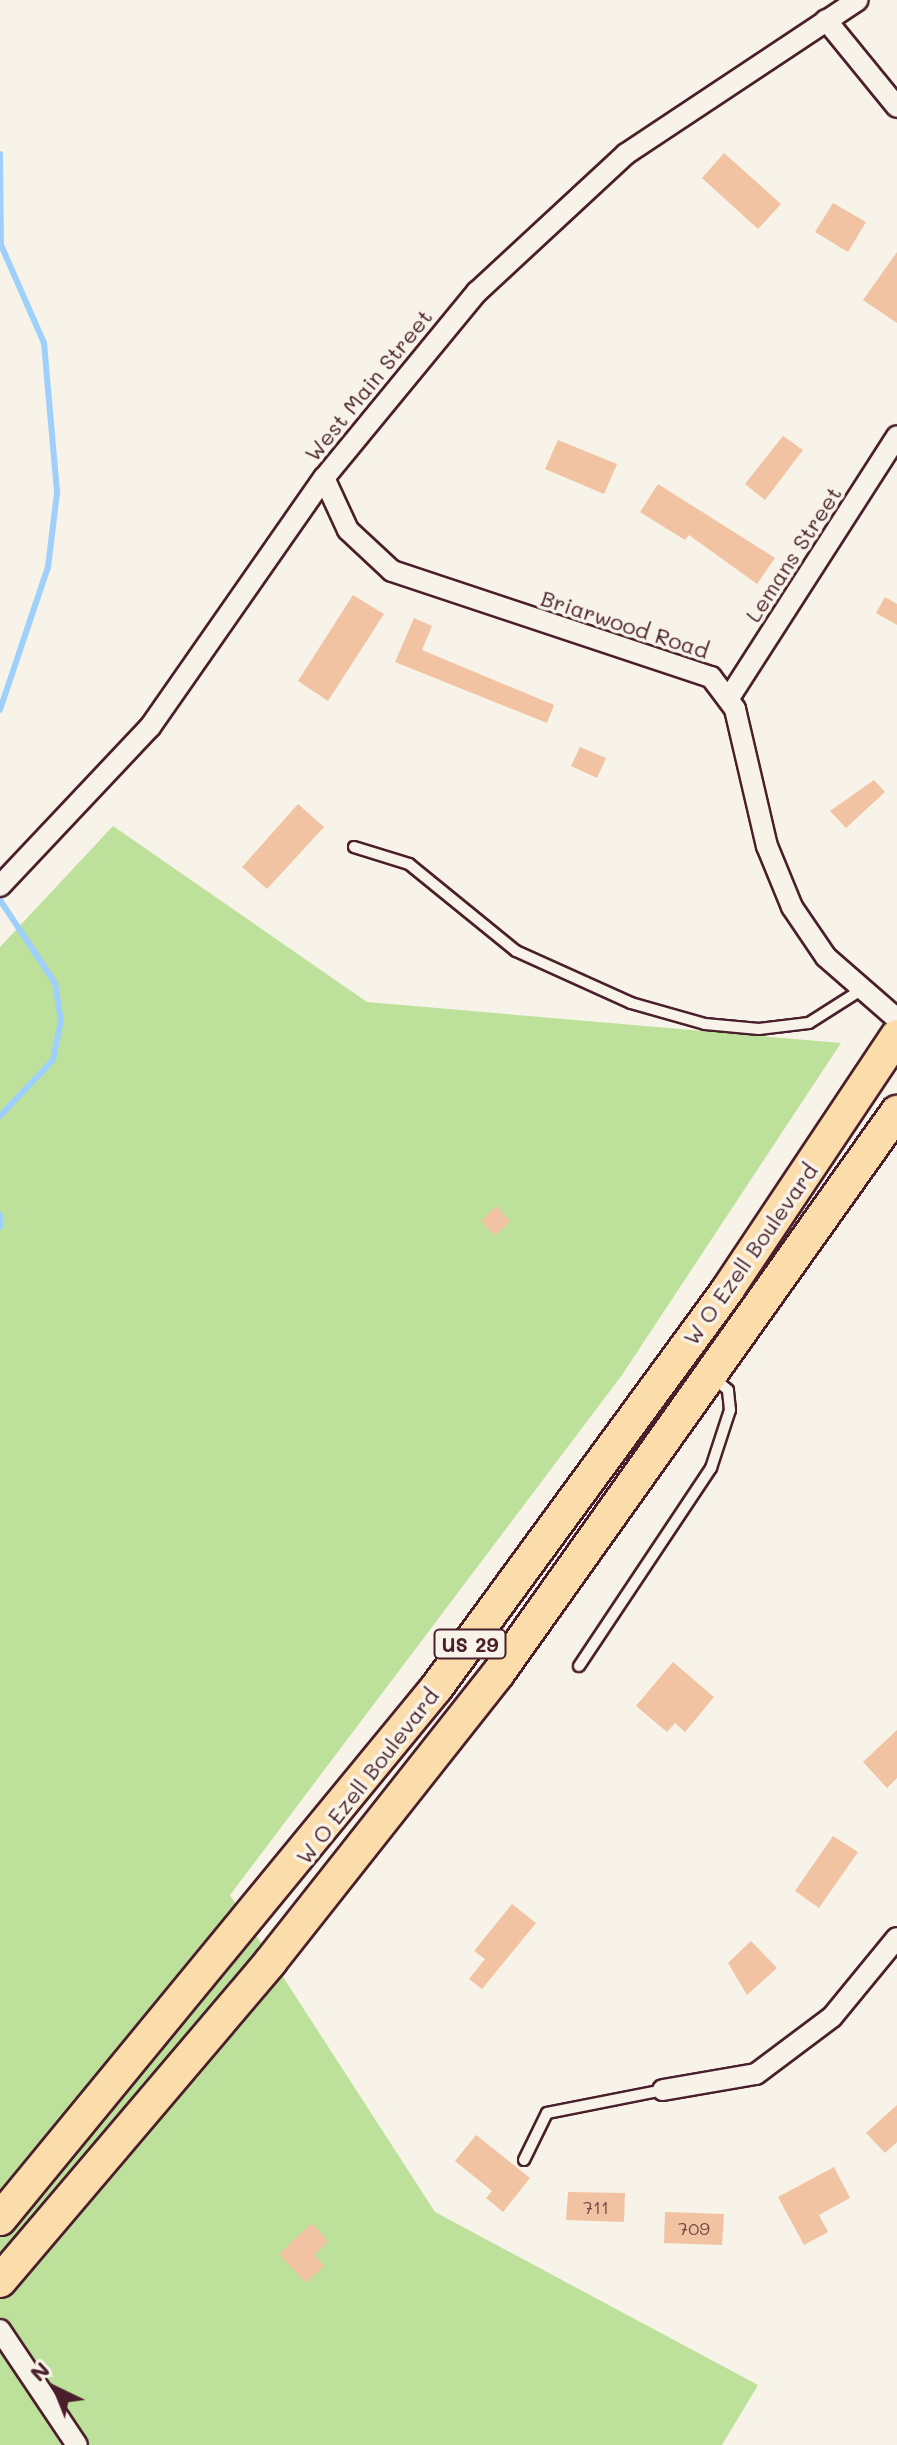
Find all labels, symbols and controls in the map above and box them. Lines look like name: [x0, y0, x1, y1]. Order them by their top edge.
street label: West Main Street: [299, 304, 437, 466]
street label: Lemans Street: [739, 481, 847, 627]
street label: Briarwood Road: [538, 584, 712, 664]
street label: W O Ezell Boulevard: [677, 1158, 823, 1350]
road number: US 29: [432, 1628, 508, 1660]
street label: W O Ezell Boulevard: [290, 1683, 444, 1869]
house number: 711: [583, 2196, 609, 2218]
house number: 709: [678, 2217, 710, 2239]
north arrow: [16, 2349, 96, 2429]
text: N: [23, 2355, 55, 2387]

